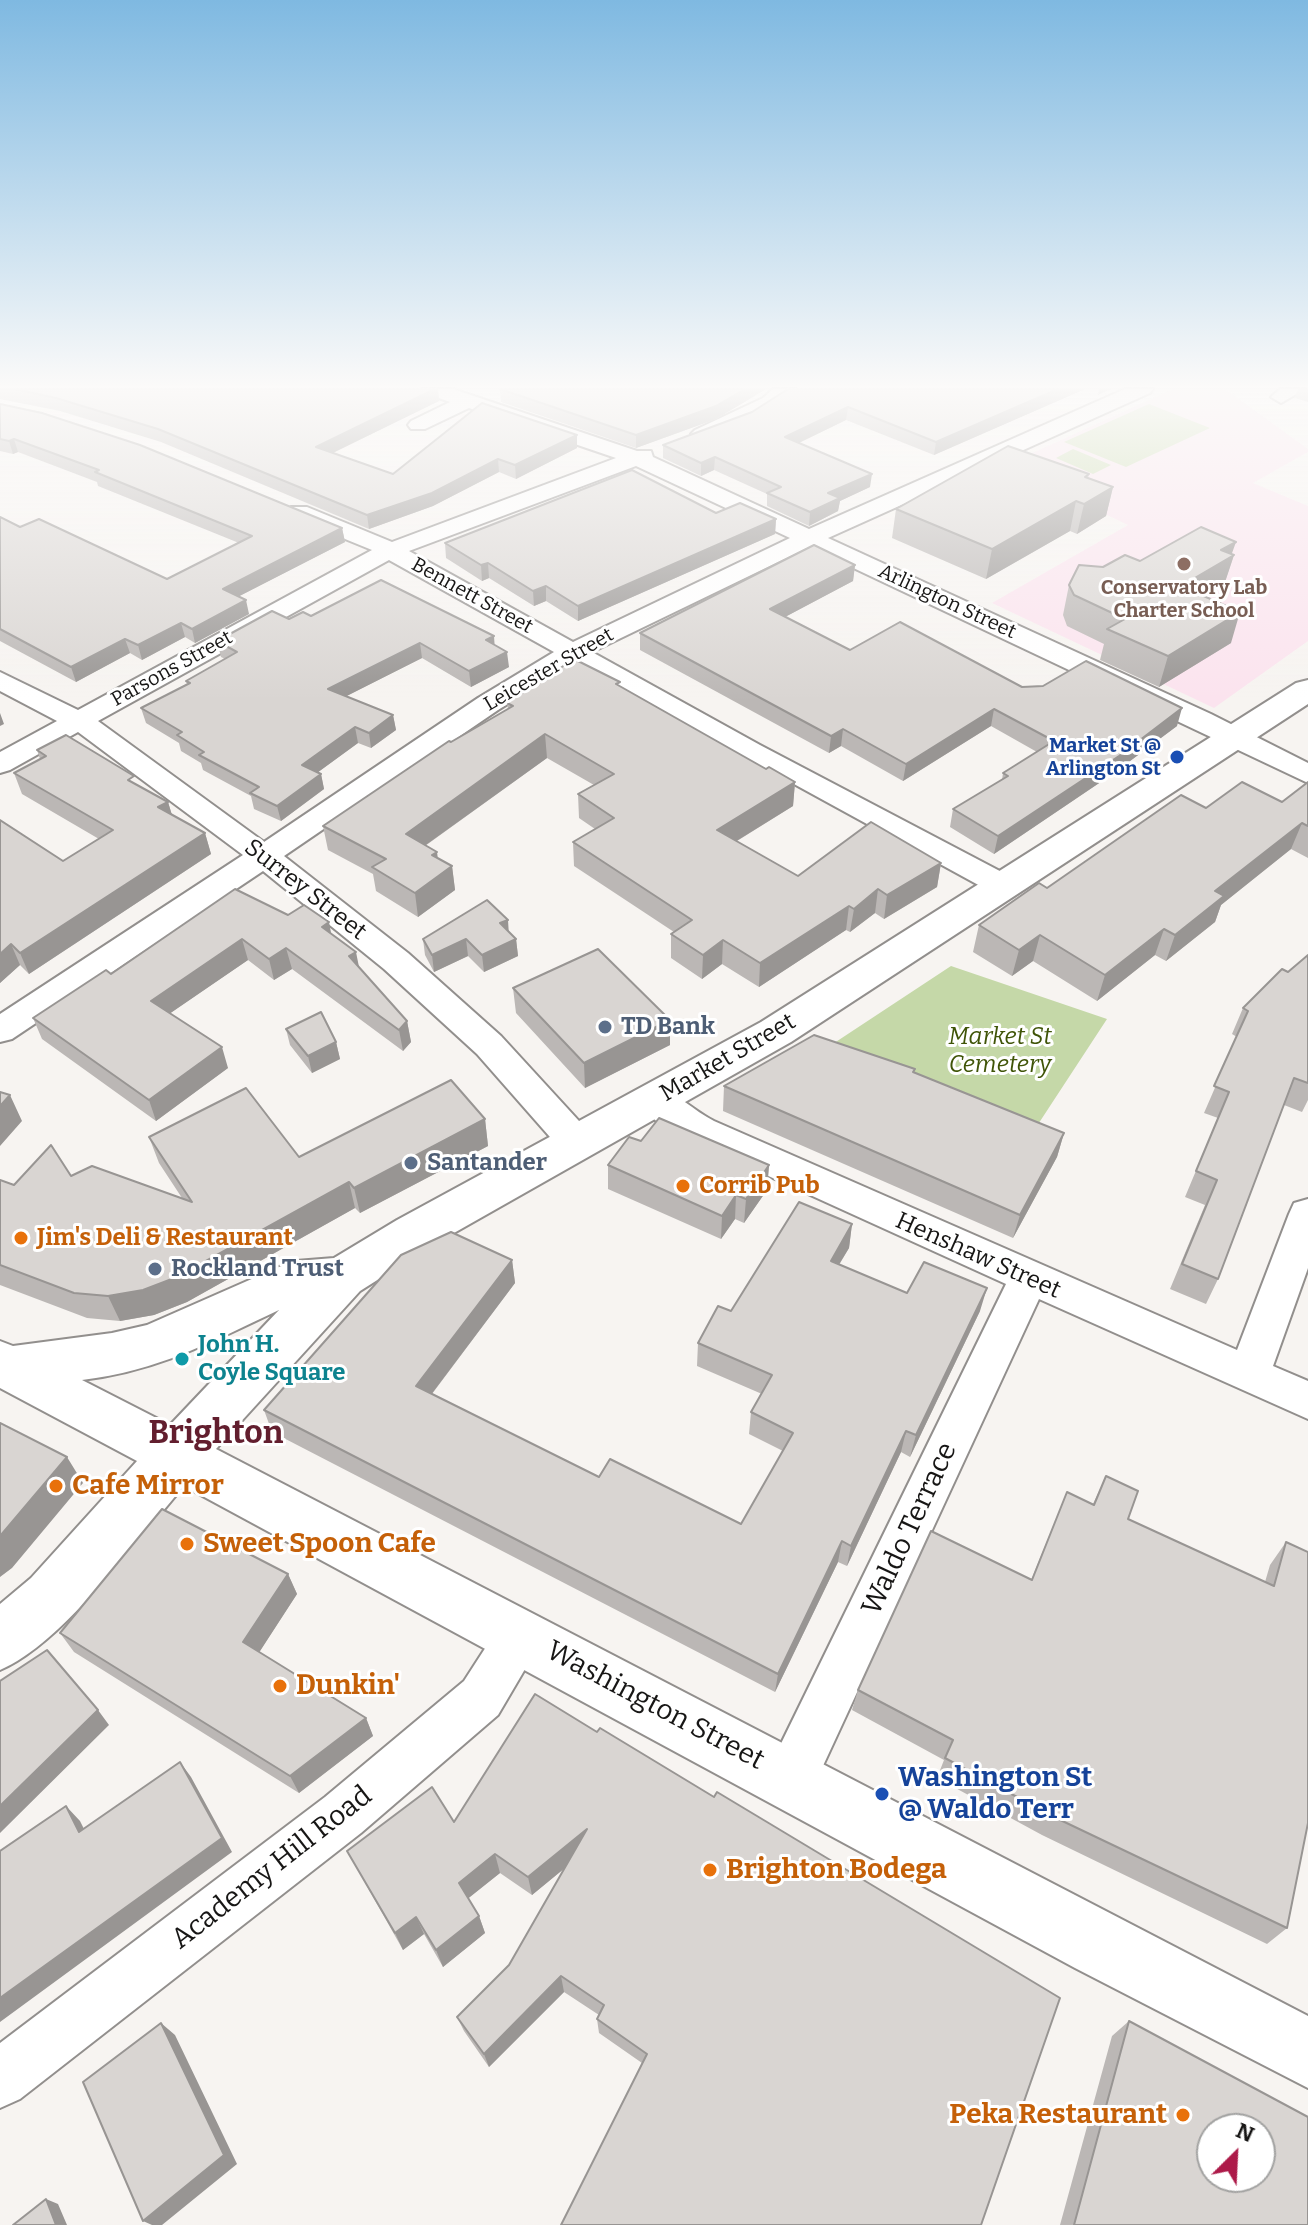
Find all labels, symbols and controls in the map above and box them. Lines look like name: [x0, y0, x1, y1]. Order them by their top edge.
street label: Bennett Street: [407, 553, 537, 639]
marker: Conservatory Lab Charter School: [1175, 555, 1193, 573]
street label: Arlington Street: [874, 560, 1020, 644]
place label: Conservatory Lab Charter School: [1101, 576, 1267, 623]
street label: Leicester Street: [480, 623, 618, 717]
street label: Parsons Street: [107, 626, 237, 712]
place label: Market St @ Arlington St: [1046, 734, 1161, 781]
marker: Market St @ Arlington St: [1168, 748, 1186, 766]
street label: Surrey Street: [238, 833, 372, 947]
street label: Market Street: [655, 1008, 801, 1108]
place label: TD Bank: [621, 1013, 715, 1041]
marker: TD Bank: [596, 1018, 614, 1036]
park label: Market St Cemetery: [948, 1023, 1052, 1079]
place label: Santander: [427, 1149, 547, 1177]
marker: Santander: [402, 1154, 420, 1172]
place label: Corrib Pub: [699, 1172, 820, 1200]
marker: Corrib Pub: [674, 1177, 692, 1195]
street label: Henshaw Street: [891, 1207, 1065, 1305]
place label: Jim's Deli & Restaurant: [37, 1224, 293, 1252]
marker: Jim's Deli & Restaurant: [12, 1229, 30, 1247]
place label: Rockland Trust: [171, 1255, 344, 1283]
marker: Rockland Trust: [146, 1260, 164, 1278]
place label: John H. Coyle Square: [198, 1331, 346, 1387]
marker: John H. Coyle Square: [173, 1350, 191, 1368]
district label: Brighton: [149, 1415, 283, 1453]
street label: Waldo Terrace: [855, 1437, 965, 1621]
place label: Cafe Mirror: [72, 1469, 224, 1503]
marker: Cafe Mirror: [47, 1477, 65, 1495]
place label: Sweet Spoon Cafe: [203, 1527, 436, 1561]
marker: Sweet Spoon Cafe: [178, 1535, 196, 1553]
street label: Washington Street: [540, 1634, 770, 1778]
place label: Dunkin': [296, 1669, 400, 1703]
marker: Dunkin': [271, 1677, 289, 1695]
place label: Washington St @ Waldo Terr: [898, 1761, 1092, 1827]
street label: Academy Hill Road: [165, 1779, 379, 1957]
marker: Washington St @ Waldo Terr: [873, 1785, 891, 1803]
place label: Brighton Bodega: [726, 1853, 947, 1887]
marker: Brighton Bodega: [701, 1861, 719, 1879]
place label: Peka Restaurant: [949, 2098, 1167, 2132]
marker: Peka Restaurant: [1174, 2106, 1192, 2124]
north arrow: [1196, 2113, 1276, 2193]
text: N: [1232, 2117, 1258, 2148]

